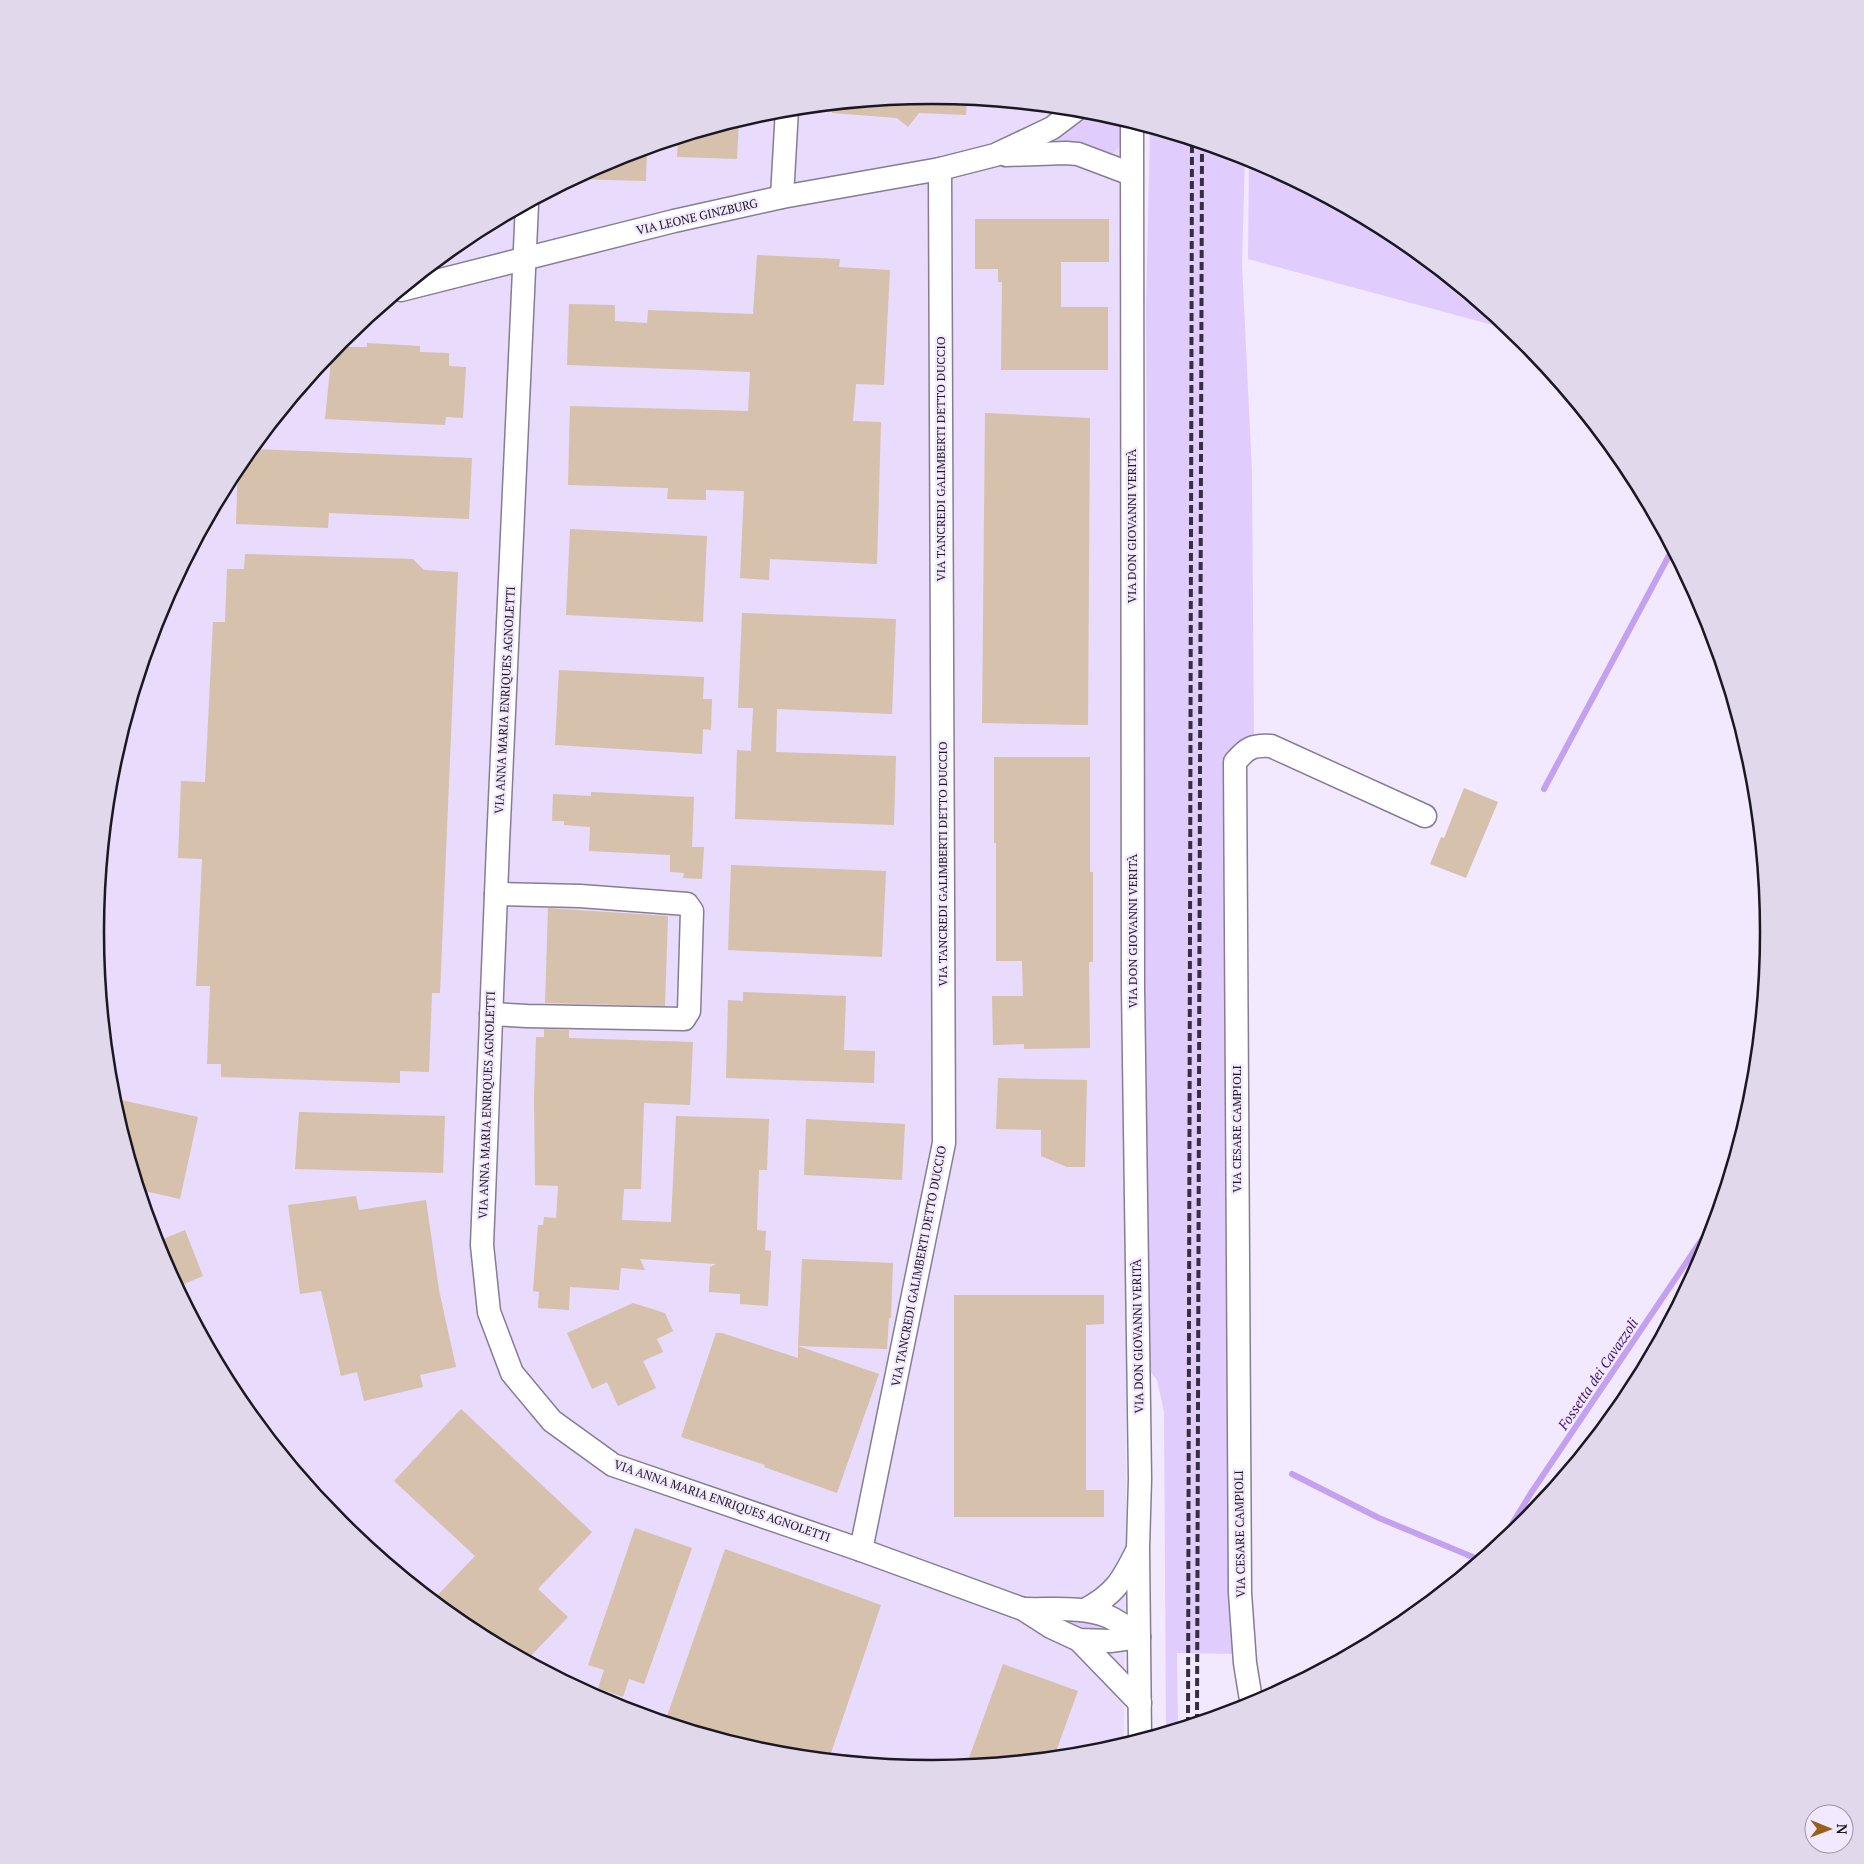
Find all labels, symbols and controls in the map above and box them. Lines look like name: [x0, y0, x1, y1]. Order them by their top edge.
street label: VIA LEONE GINZBURG: [635, 195, 760, 238]
street label: VIA TANCREDI GALIMBERTI DETTO DUCCIO: [933, 336, 948, 582]
street label: VIA DON GIOVANNI VERITÀ: [1124, 448, 1139, 603]
street label: VIA ANNA MARIA ENRIQUES AGNOLETTI: [491, 586, 518, 814]
street label: VIA TANCREDI GALIMBERTI DETTO DUCCIO: [935, 741, 950, 987]
street label: VIA DON GIOVANNI VERITÀ: [1125, 853, 1140, 1008]
street label: VIA ANNA MARIA ENRIQUES AGNOLETTI: [475, 991, 498, 1219]
street label: VIA CESARE CAMPIOLI: [1229, 1065, 1244, 1193]
street label: VIA TANCREDI GALIMBERTI DETTO DUCCIO: [888, 1144, 949, 1388]
street label: VIA DON GIOVANNI VERITÀ: [1129, 1258, 1146, 1413]
water label: Fossetta dei Cavazzoli: [1553, 1314, 1642, 1434]
street label: VIA ANNA MARIA ENRIQUES AGNOLETTI: [612, 1456, 832, 1545]
street label: VIA CESARE CAMPIOLI: [1231, 1470, 1248, 1598]
north arrow: [1804, 1804, 1854, 1854]
text: N: [1833, 1824, 1852, 1835]

